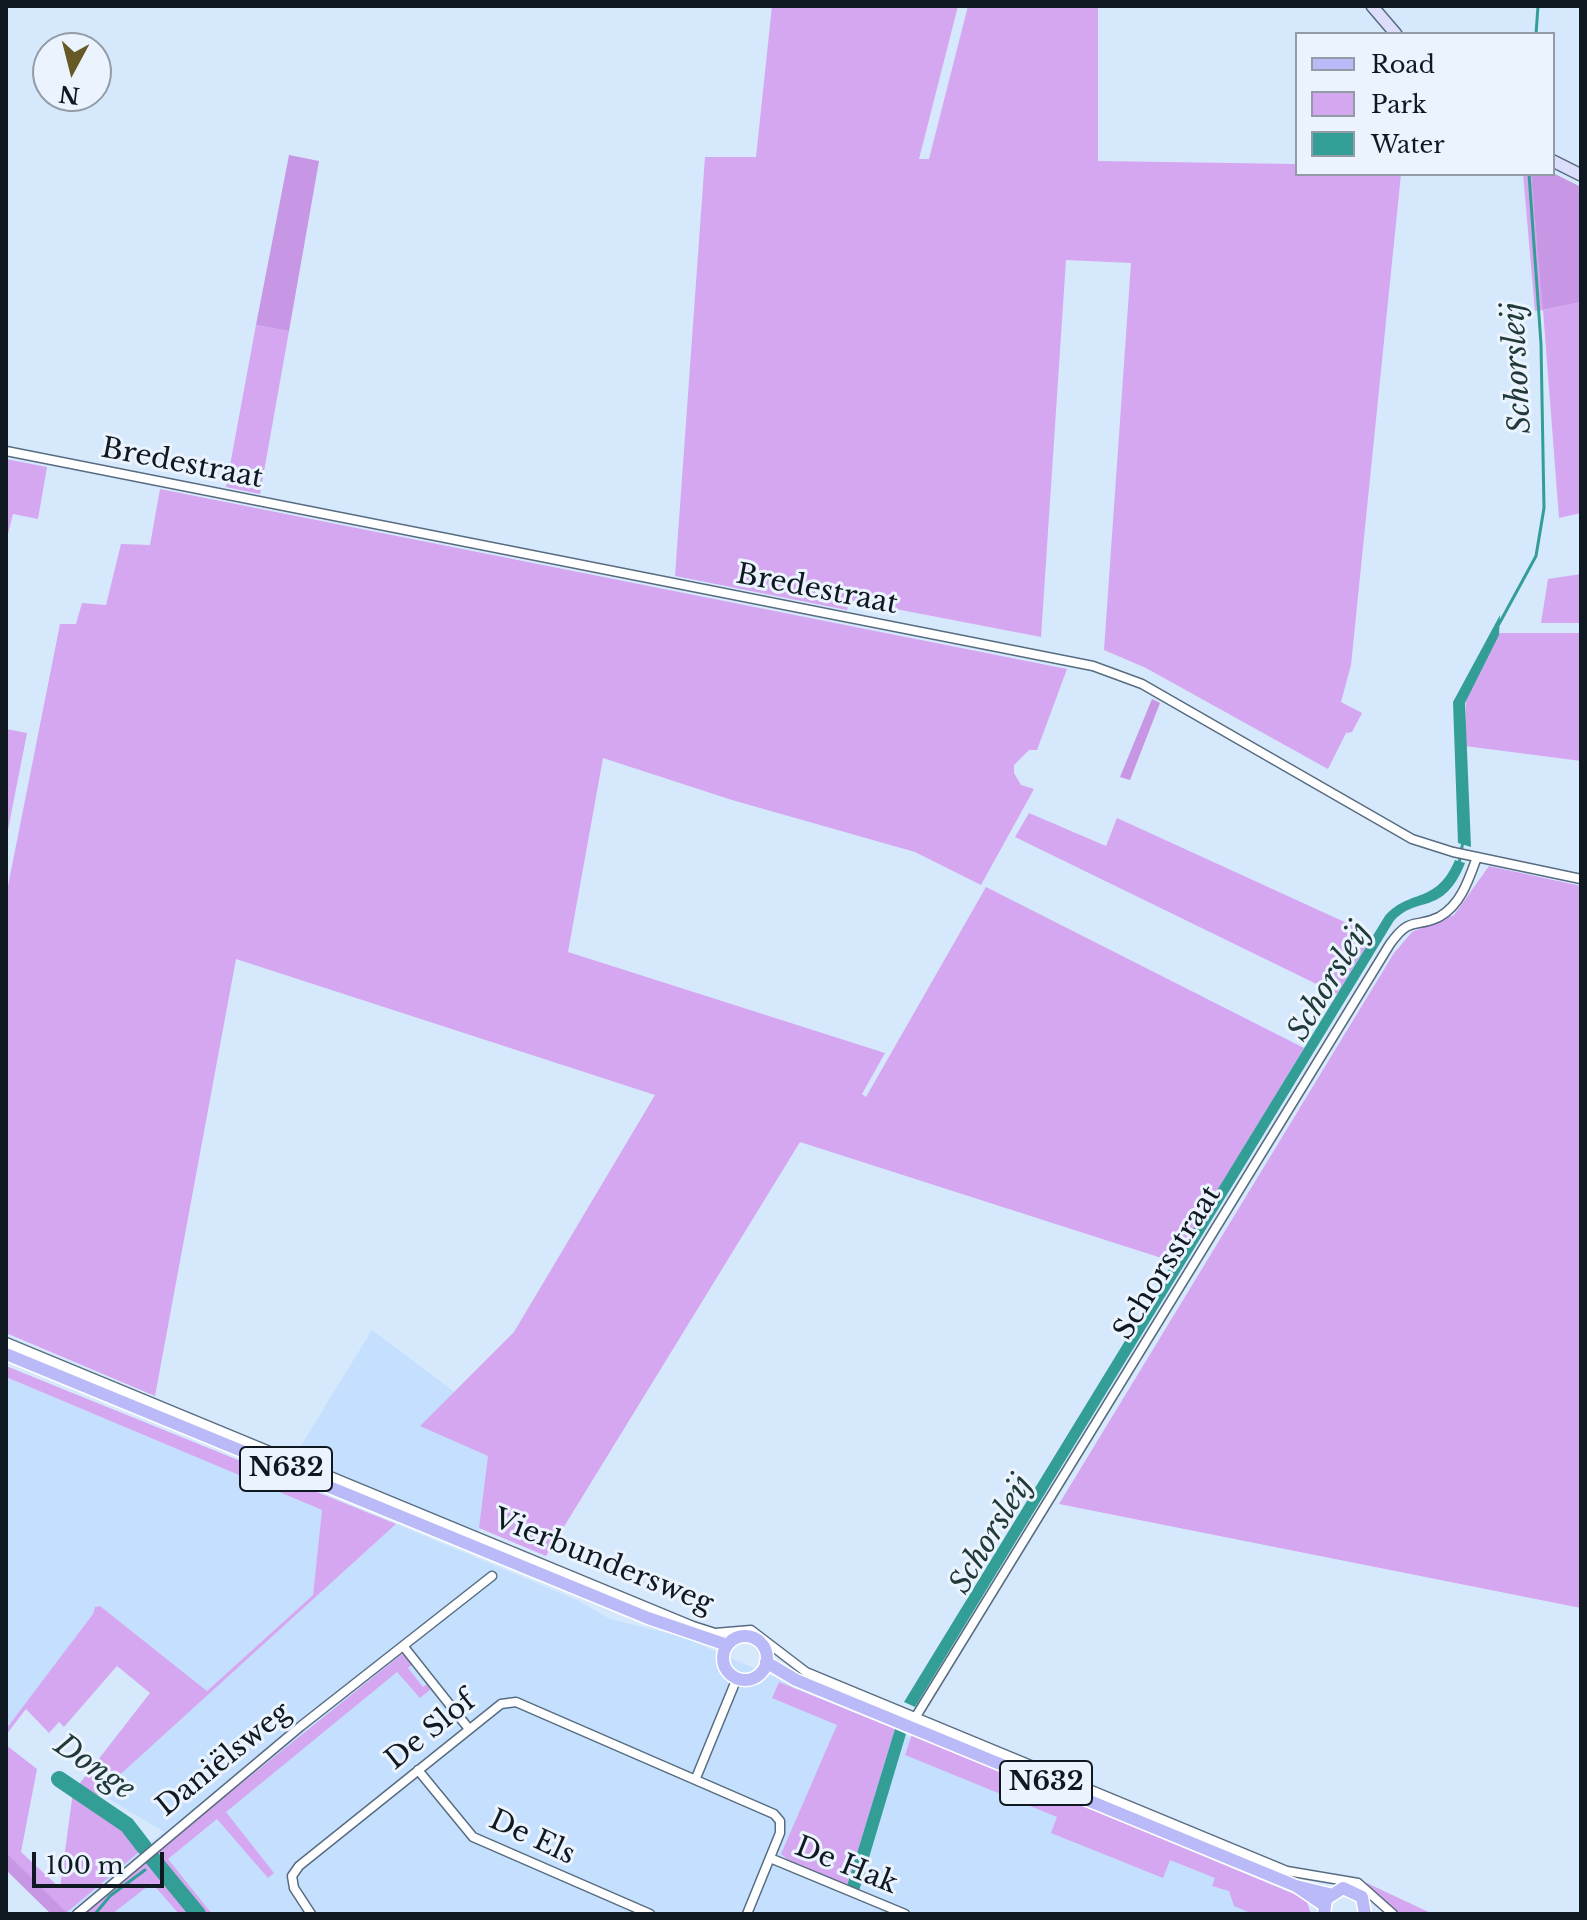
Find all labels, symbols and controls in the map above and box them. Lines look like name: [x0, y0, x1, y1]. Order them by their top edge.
north arrow: [32, 32, 112, 112]
legend: [1295, 32, 1555, 176]
text: Road: [1371, 50, 1435, 79]
text: N: [57, 80, 81, 109]
text: Park: [1371, 90, 1427, 119]
text: Water: [1371, 130, 1445, 159]
water label: Schorsleij: [1497, 301, 1539, 435]
street label: Bredestraat: [98, 432, 266, 496]
street label: Bredestraat: [733, 558, 901, 622]
water label: Schorsleij: [1281, 916, 1379, 1048]
street label: Schorsstraat: [1107, 1180, 1229, 1346]
road number: N632: [240, 1447, 332, 1491]
water label: Schorsleij: [943, 1469, 1041, 1601]
street label: Vierbundersweg: [488, 1503, 718, 1621]
street label: De Slof: [379, 1685, 483, 1777]
street label: Daniëlsweg: [150, 1696, 298, 1824]
water label: Donge: [47, 1728, 141, 1808]
road number: N632: [1000, 1761, 1092, 1805]
street label: De Els: [484, 1804, 580, 1872]
street label: De Hak: [790, 1830, 902, 1902]
scale bar: [36, 1836, 168, 1886]
text: 100 m: [46, 1851, 124, 1880]

